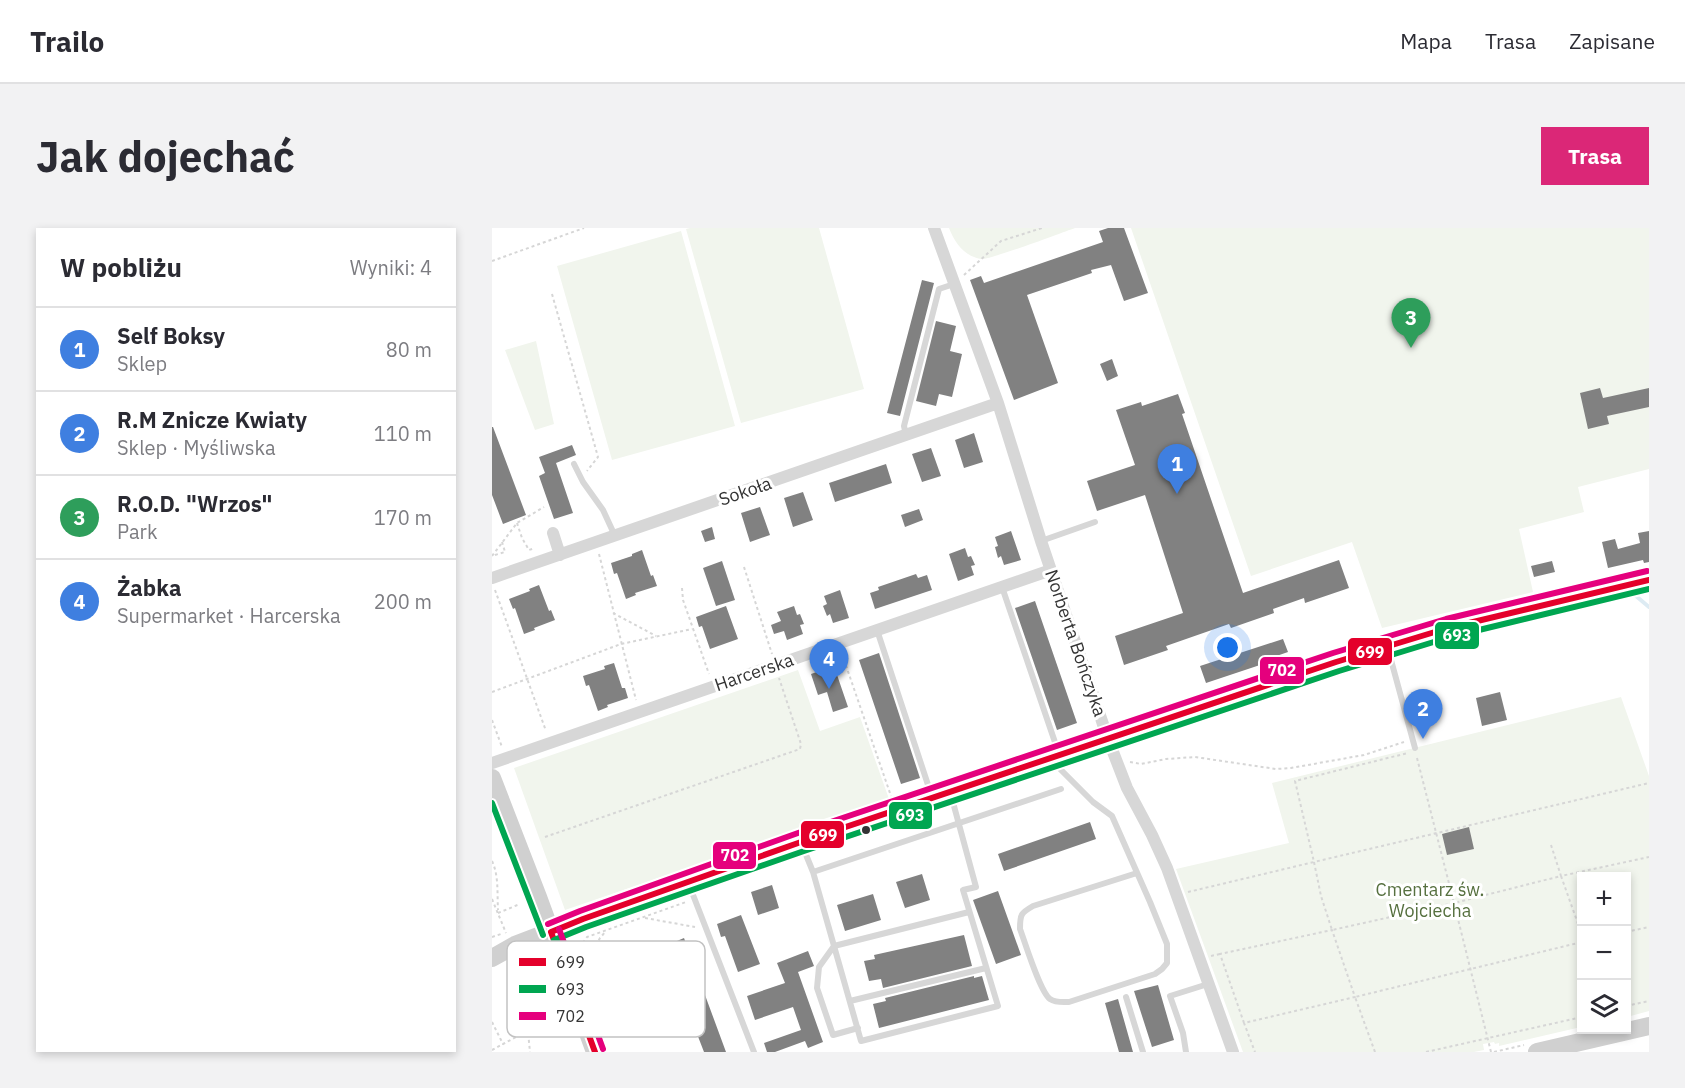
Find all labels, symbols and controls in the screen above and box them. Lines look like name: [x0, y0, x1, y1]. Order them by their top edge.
text: Trailo: [30, 23, 104, 60]
text: Mapa: [1400, 27, 1452, 55]
text: Trasa: [1485, 27, 1536, 55]
text: Zapisane: [1569, 27, 1655, 55]
button: Trasa: [1541, 127, 1649, 185]
text: Jak dojechać: [36, 129, 295, 184]
text: W pobliżu: [60, 250, 182, 284]
text: Wyniki: 4: [350, 254, 432, 281]
pin: 3: [1392, 298, 1430, 348]
text: Self Boksy: [117, 321, 225, 350]
text: 1: [74, 336, 86, 363]
text: 80 m: [386, 336, 432, 363]
text: Sklep: [117, 350, 167, 377]
text: R.M Znicze Kwiaty: [117, 405, 307, 434]
text: 2: [74, 420, 86, 447]
text: 110 m: [374, 420, 432, 447]
text: Sklep · Myśliwska: [117, 434, 276, 461]
pin: 1: [1158, 444, 1196, 494]
street label: Sokoła: [716, 471, 775, 511]
text: R.O.D. "Wrzos": [117, 489, 272, 518]
text: 3: [74, 504, 86, 531]
text: 170 m: [374, 504, 432, 531]
text: Park: [117, 518, 157, 545]
street label: Norberta Bończyka: [1040, 566, 1112, 720]
text: Żabka: [117, 573, 181, 602]
text: 4: [74, 588, 86, 615]
text: 200 m: [374, 588, 432, 615]
text: Supermarket · Harcerska: [117, 602, 341, 629]
line badge: 693: [1434, 621, 1480, 650]
text: 693: [1443, 625, 1471, 645]
your location: [1213, 633, 1242, 662]
line badge: 699: [1347, 637, 1393, 666]
pin: 4: [810, 640, 848, 689]
text: 699: [1356, 642, 1384, 662]
street label: Harcerska: [711, 648, 797, 696]
line badge: 702: [1259, 656, 1305, 685]
text: 702: [1268, 660, 1296, 680]
pin: 2: [1404, 690, 1442, 739]
line badge: 693: [888, 801, 933, 830]
text: 693: [896, 805, 924, 825]
line badge: 699: [800, 820, 845, 849]
unlabelled marker: [860, 824, 872, 836]
text: 699: [809, 825, 837, 845]
line badge: 702: [712, 841, 757, 870]
text: 702: [721, 845, 749, 865]
map controls: [1577, 872, 1631, 1034]
button: +: [1577, 872, 1631, 926]
park label: Cmentarz św. Wojciecha: [1376, 878, 1484, 922]
button: −: [1577, 926, 1631, 980]
legend: [507, 941, 705, 1037]
text: 699: [556, 952, 585, 972]
text: 693: [556, 979, 585, 999]
button: layers: [1577, 980, 1631, 1034]
text: 702: [556, 1006, 585, 1026]

